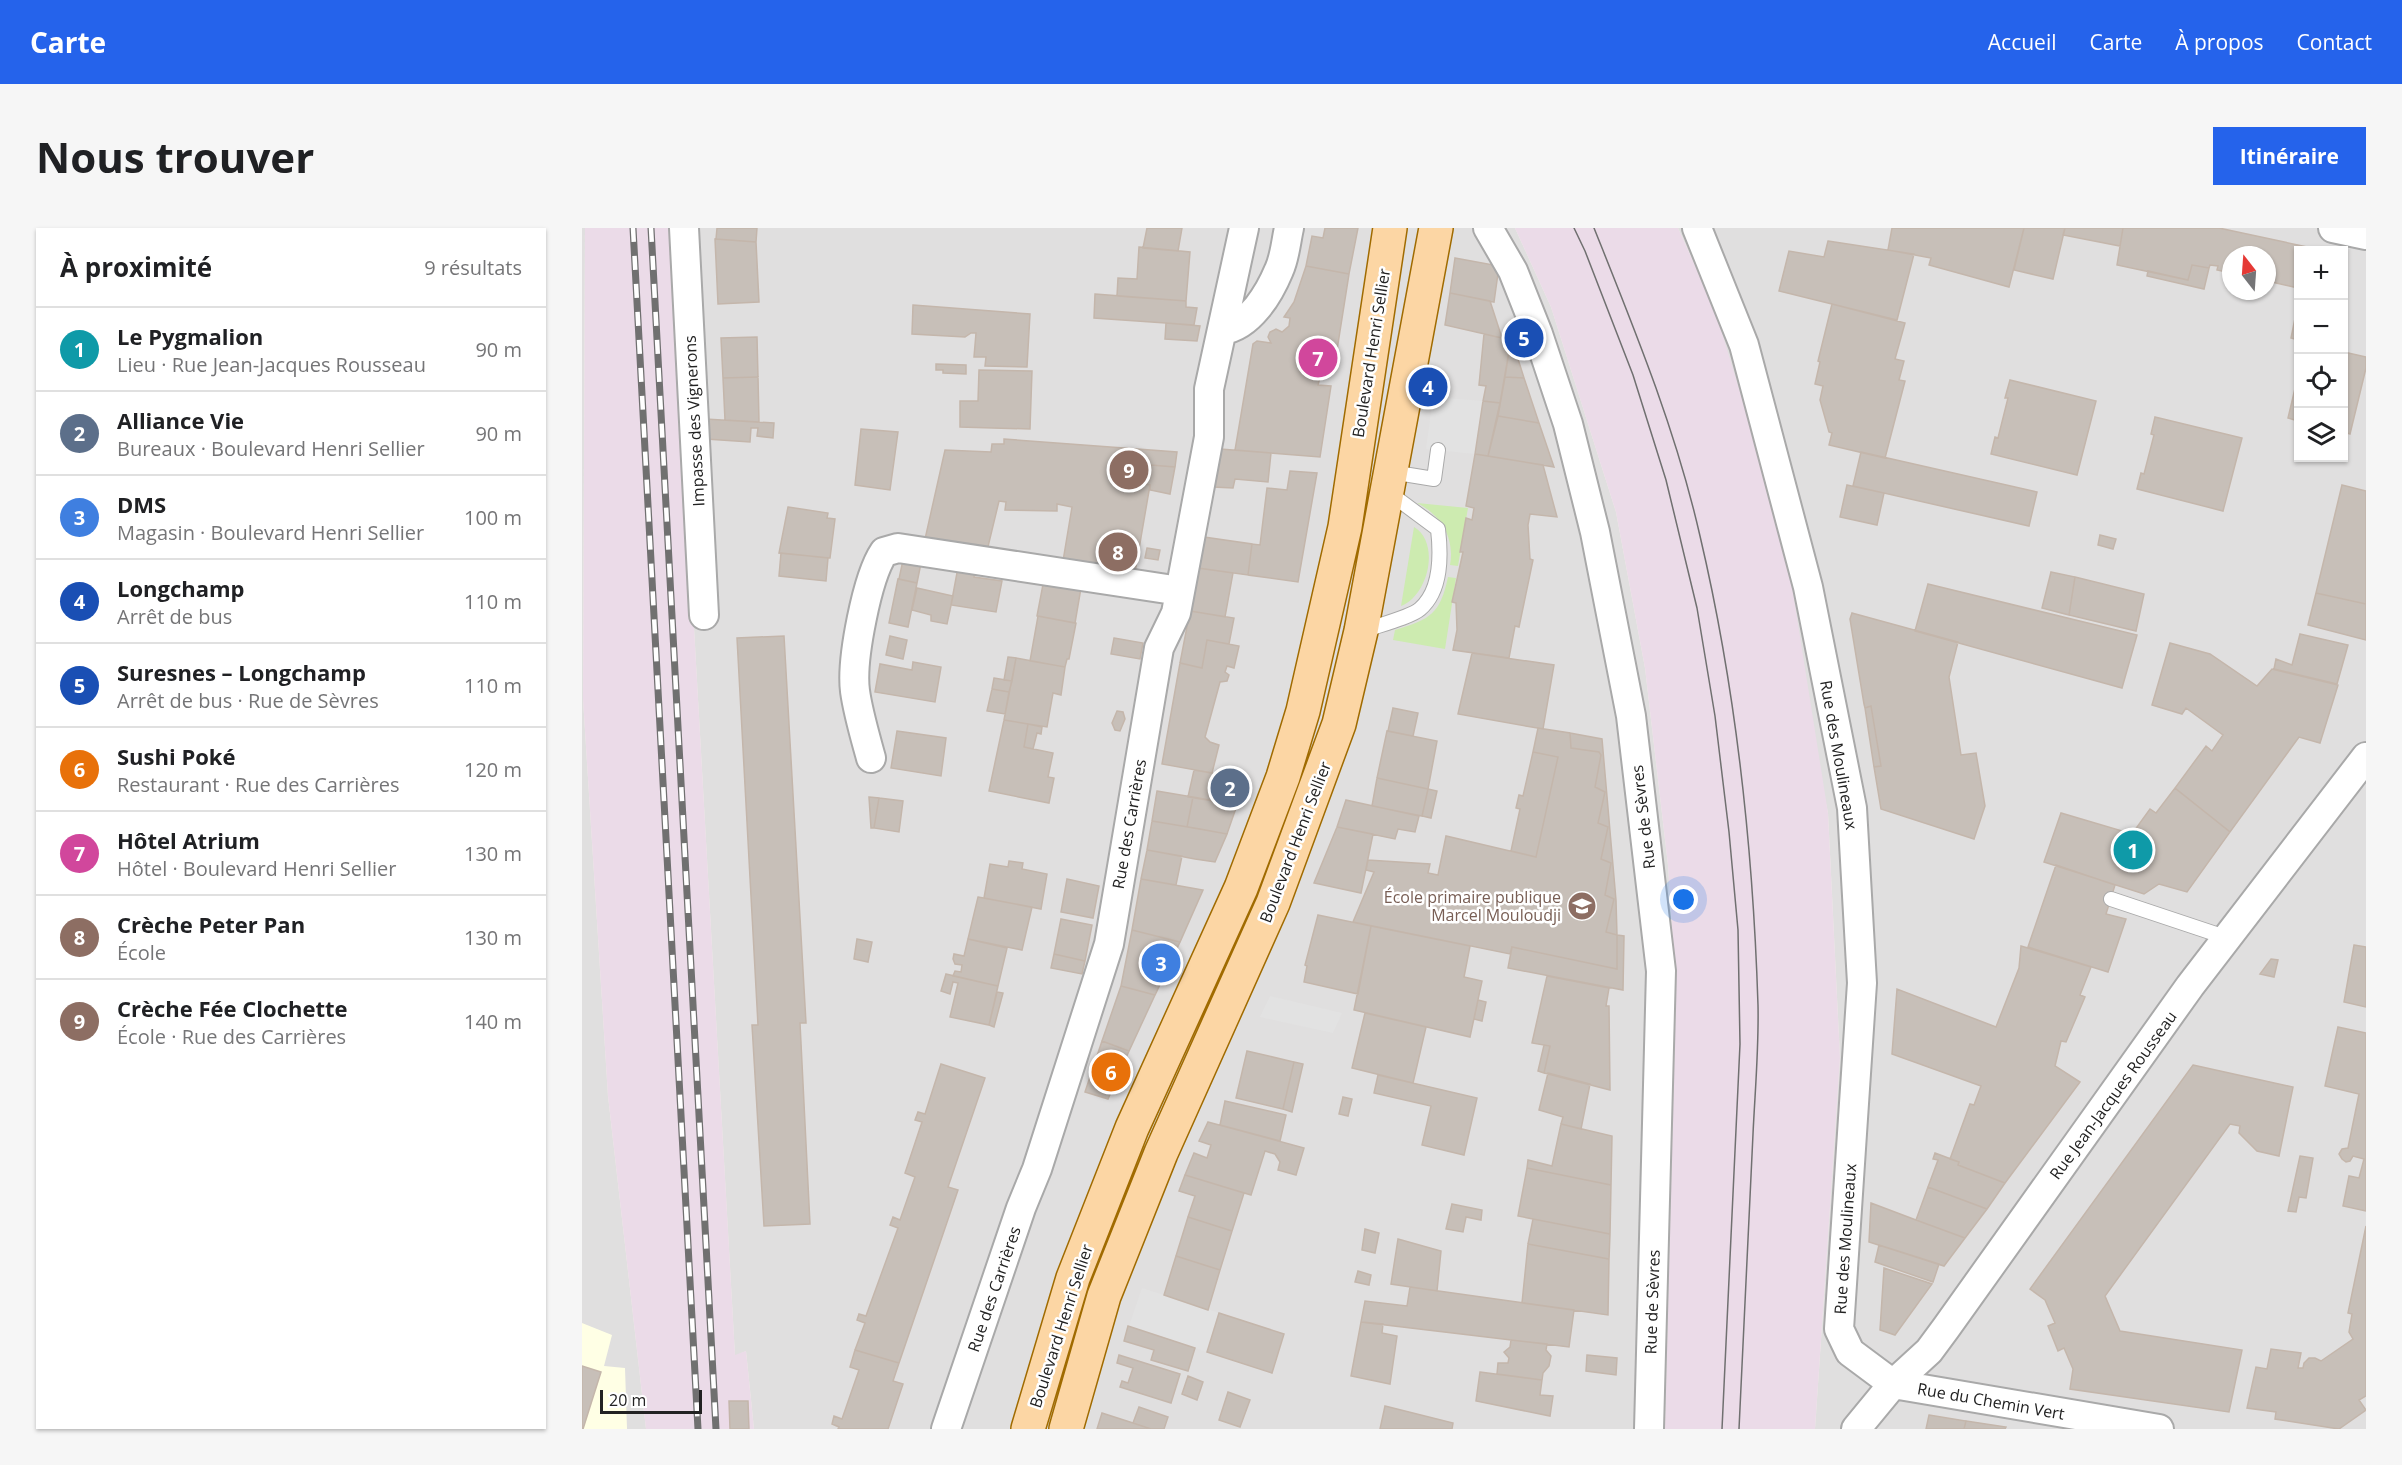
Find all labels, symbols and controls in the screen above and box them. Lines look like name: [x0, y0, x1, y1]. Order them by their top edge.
text: Carte: [30, 23, 106, 61]
text: Accueil: [1988, 28, 2056, 56]
text: Carte: [2089, 28, 2142, 56]
text: À propos: [2175, 28, 2264, 56]
text: Contact: [2297, 28, 2372, 56]
button: Itinéraire: [2213, 127, 2366, 185]
text: Nous trouver: [36, 128, 314, 185]
north arrow: [2222, 246, 2276, 300]
map controls: [2294, 246, 2348, 462]
button: +: [2294, 246, 2348, 300]
text: À proximité: [60, 249, 212, 285]
text: 9 résultats: [424, 254, 522, 281]
street label: Boulevard Henri Sellier: [1347, 266, 1395, 439]
button: −: [2294, 300, 2348, 354]
pin: 5: [1504, 316, 1544, 360]
text: Le Pygmalion: [117, 321, 263, 351]
street label: Impasse des Vignerons: [679, 335, 709, 507]
text: 1: [74, 336, 85, 363]
text: 90 m: [475, 336, 522, 363]
pin: 7: [1298, 336, 1338, 380]
text: Lieu · Rue Jean-Jacques Rousseau: [117, 351, 426, 378]
button: locate: [2294, 354, 2348, 408]
pin: 4: [1408, 364, 1448, 410]
text: Alliance Vie: [117, 405, 244, 435]
button: layers: [2294, 408, 2348, 462]
text: 2: [74, 420, 85, 447]
text: 90 m: [475, 420, 522, 447]
text: Bureaux · Boulevard Henri Sellier: [117, 435, 425, 462]
pin: 9: [1110, 448, 1148, 492]
text: DMS: [117, 489, 166, 519]
text: 3: [74, 504, 85, 531]
text: 100 m: [464, 504, 522, 531]
text: Magasin · Boulevard Henri Sellier: [117, 519, 424, 546]
pin: 8: [1098, 530, 1138, 574]
text: Longchamp: [117, 573, 245, 603]
text: 4: [74, 588, 85, 615]
text: 110 m: [464, 588, 522, 615]
text: Arrêt de bus: [117, 603, 232, 630]
text: Suresnes – Longchamp: [117, 657, 366, 687]
text: 5: [74, 672, 85, 699]
text: 110 m: [464, 672, 522, 699]
street label: Rue des Moulineaux: [1815, 679, 1863, 832]
text: Arrêt de bus · Rue de Sèvres: [117, 687, 379, 714]
text: Sushi Poké: [117, 741, 235, 771]
text: 6: [74, 756, 85, 783]
text: 120 m: [464, 756, 522, 783]
street label: Rue des Carrières: [1107, 757, 1151, 891]
street label: Boulevard Henri Sellier: [1254, 758, 1336, 926]
street label: Rue de Sèvres: [1626, 764, 1660, 870]
pin: 2: [1210, 766, 1250, 810]
text: Restaurant · Rue des Carrières: [117, 771, 399, 798]
text: Hôtel Atrium: [117, 825, 260, 855]
pin: 1: [2114, 828, 2152, 872]
text: 7: [74, 840, 85, 867]
text: 130 m: [464, 840, 522, 867]
text: Hôtel · Boulevard Henri Sellier: [117, 855, 396, 882]
your location: [1669, 885, 1698, 914]
place label: École primaire publique Marcel Mouloudji: [1384, 886, 1561, 926]
school or university icon: École primaire publique Marcel Mouloudji: [1566, 890, 1598, 922]
text: Crèche Peter Pan: [117, 909, 305, 939]
text: 8: [74, 924, 85, 951]
text: 130 m: [464, 924, 522, 951]
text: École: [117, 939, 166, 966]
pin: 3: [1142, 940, 1180, 986]
text: Crèche Fée Clochette: [117, 993, 348, 1023]
street label: Rue Jean-Jacques Rousseau: [2044, 1006, 2182, 1184]
text: 9: [74, 1008, 85, 1035]
text: 140 m: [464, 1008, 522, 1035]
text: École · Rue des Carrières: [117, 1023, 346, 1050]
pin: 6: [1092, 1050, 1130, 1094]
street label: Rue des Moulineaux: [1829, 1162, 1861, 1315]
street label: Rue des Carrières: [962, 1223, 1026, 1355]
street label: Boulevard Henri Sellier: [1024, 1241, 1098, 1411]
street label: Rue de Sèvres: [1639, 1249, 1665, 1355]
street label: Rue du Chemin Vert: [1916, 1377, 2067, 1425]
scale bar: [600, 1387, 702, 1414]
text: 20 m: [609, 1389, 646, 1411]

